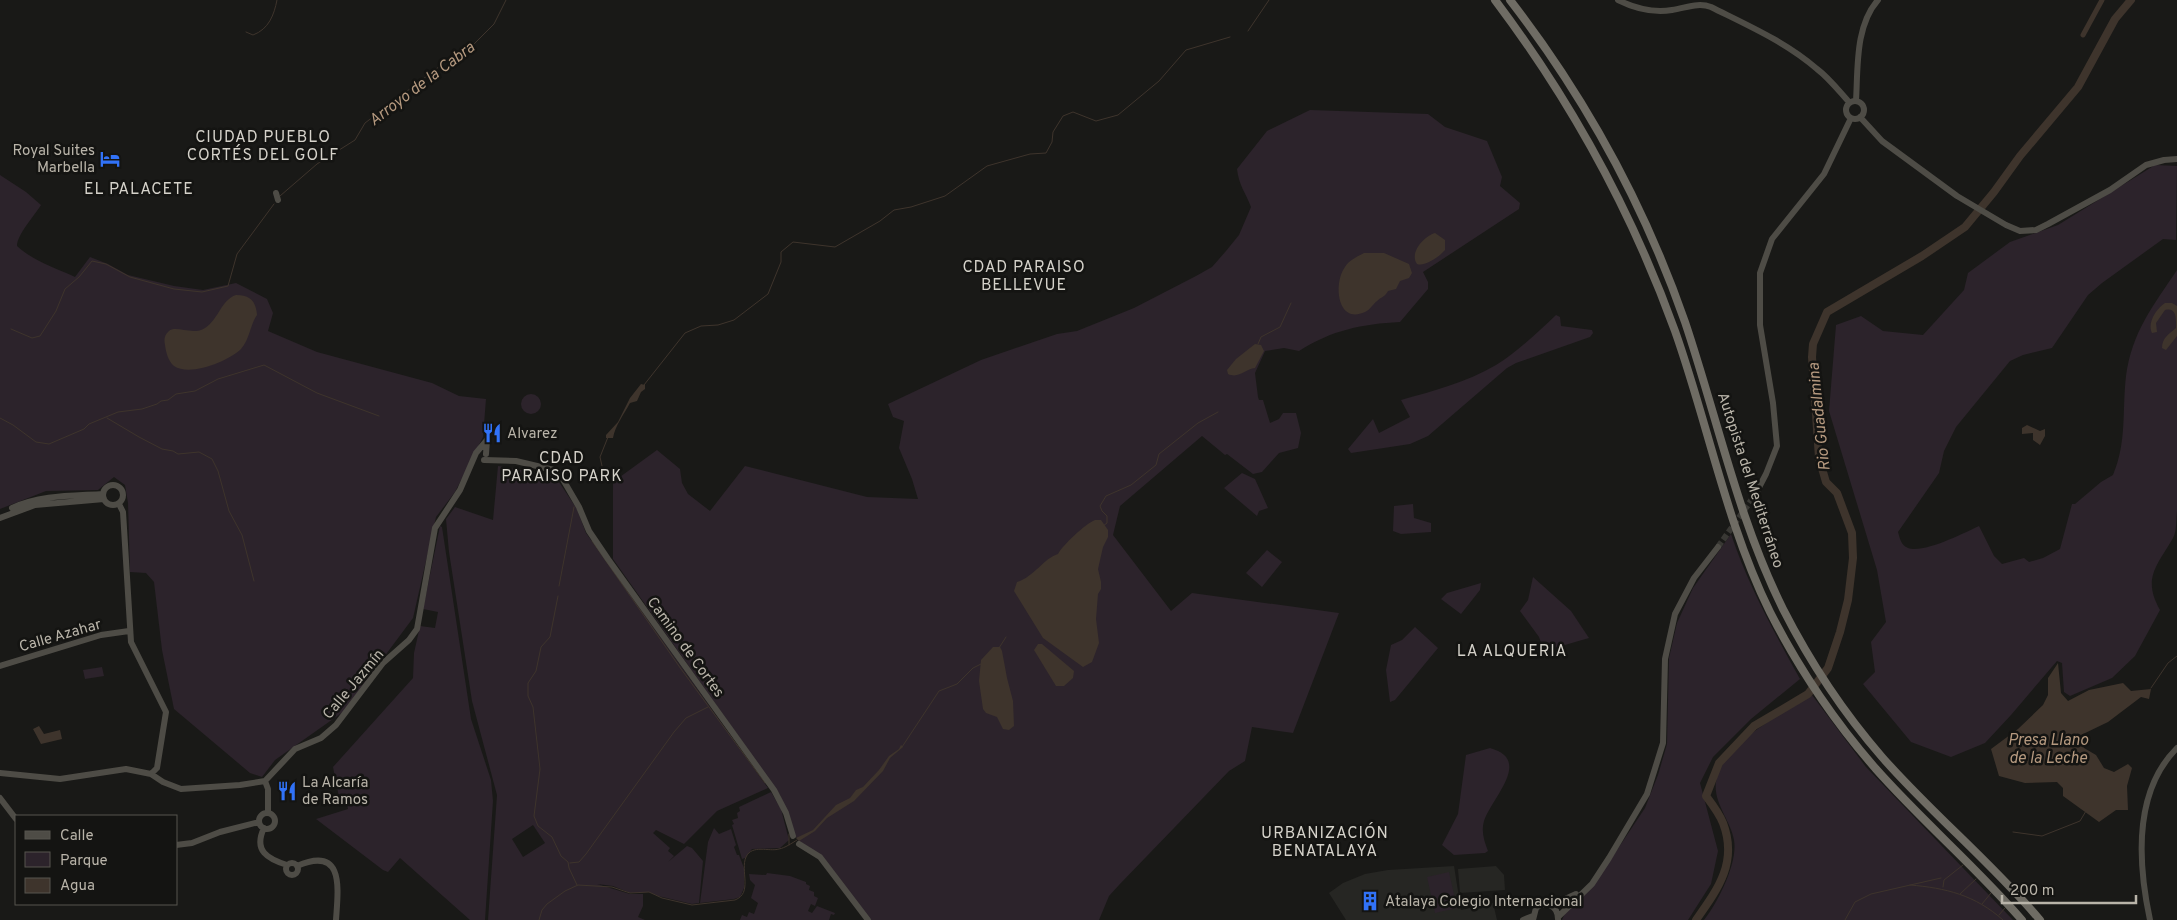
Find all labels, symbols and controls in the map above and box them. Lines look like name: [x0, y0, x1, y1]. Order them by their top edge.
water label: Arroyo de la Cabra: [365, 38, 480, 131]
district label: CIUDAD PUEBLO CORTÉS DEL GOLF: [187, 128, 339, 166]
place label: Royal Suites Marbella: [12, 142, 95, 178]
hotel icon: Royal Suites Marbella: [99, 148, 121, 170]
district label: EL PALACETE: [84, 180, 194, 200]
district label: CDAD PARAISO BELLEVUE: [962, 258, 1086, 296]
water label: Rio Guadalmina: [1804, 361, 1836, 472]
street label: Autopista del Mediterráneo: [1712, 390, 1787, 571]
restaurant icon: Alvarez: [481, 422, 503, 444]
place label: Alvarez: [507, 425, 558, 444]
district label: CDAD PARAISO PARK: [501, 449, 623, 487]
street label: Camino de Cortes: [642, 594, 728, 702]
street label: Calle Azahar: [17, 616, 104, 657]
district label: LA ALQUERIA: [1457, 642, 1567, 662]
street label: Calle Jazmín: [319, 646, 389, 724]
water label: Presa Llano de la Leche: [2008, 731, 2089, 769]
place label: La Alcaría de Ramos: [302, 774, 368, 810]
restaurant icon: La Alcaría de Ramos: [276, 780, 298, 802]
legend: [15, 815, 178, 905]
district label: URBANIZACIÓN BENATALAYA: [1261, 822, 1389, 862]
text: Calle: [60, 827, 94, 846]
text: Parque: [60, 852, 108, 871]
scale bar: [2002, 872, 2136, 904]
text: Agua: [60, 877, 95, 896]
text: 200 m: [2010, 882, 2055, 901]
building icon: Atalaya Colegio Internacional: [1359, 890, 1381, 912]
place label: Atalaya Colegio Internacional: [1385, 893, 1582, 912]

